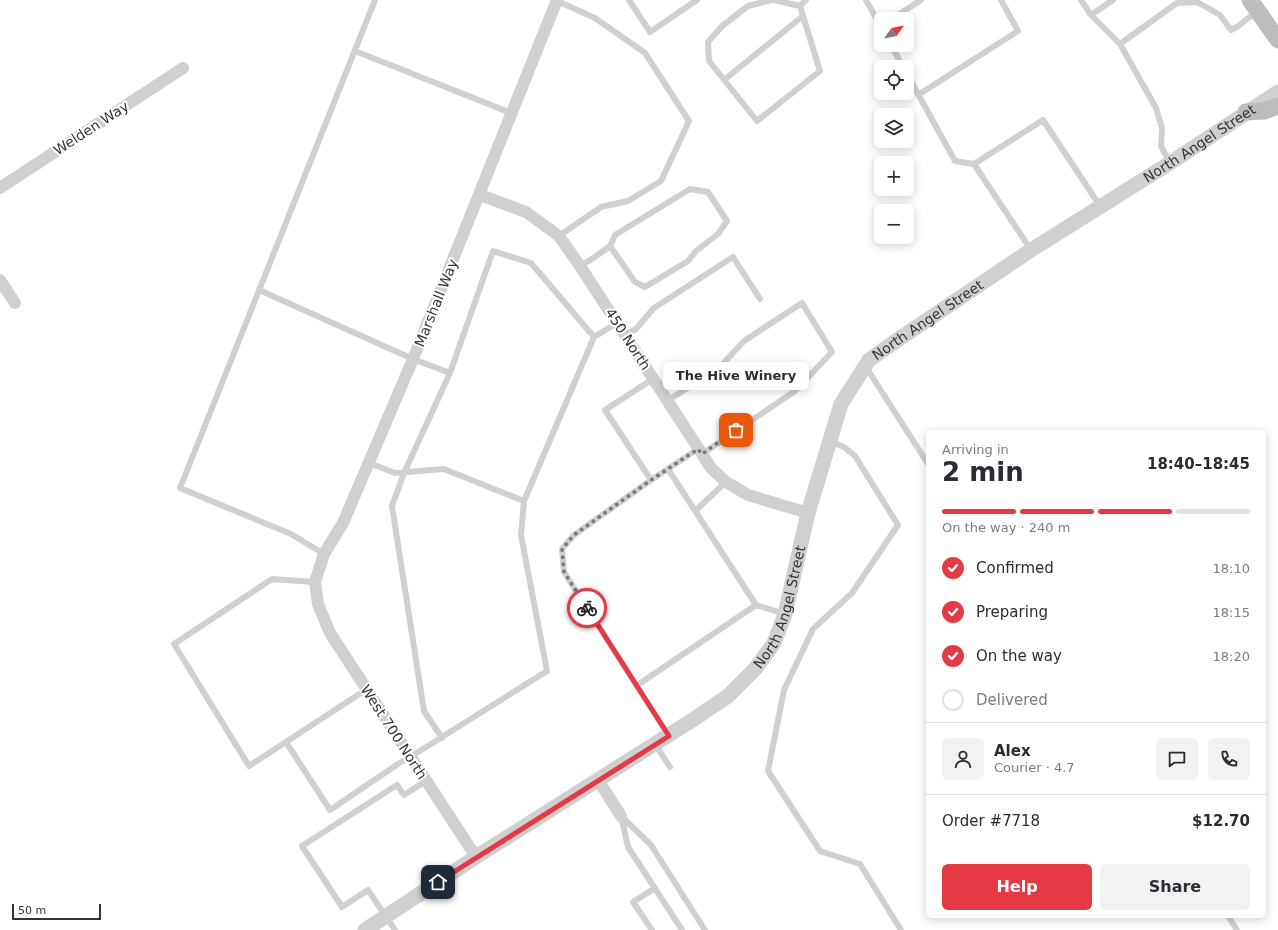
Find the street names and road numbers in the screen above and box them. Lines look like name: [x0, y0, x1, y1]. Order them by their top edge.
street label: Welden Way: [51, 98, 131, 158]
street label: North Angel Street: [1140, 101, 1259, 186]
street label: Marshall Way: [411, 257, 461, 349]
street label: North Angel Street: [869, 276, 987, 363]
street label: 450 North: [602, 305, 654, 373]
street label: North Angel Street: [750, 544, 808, 672]
street label: West 700 North: [358, 682, 430, 782]

